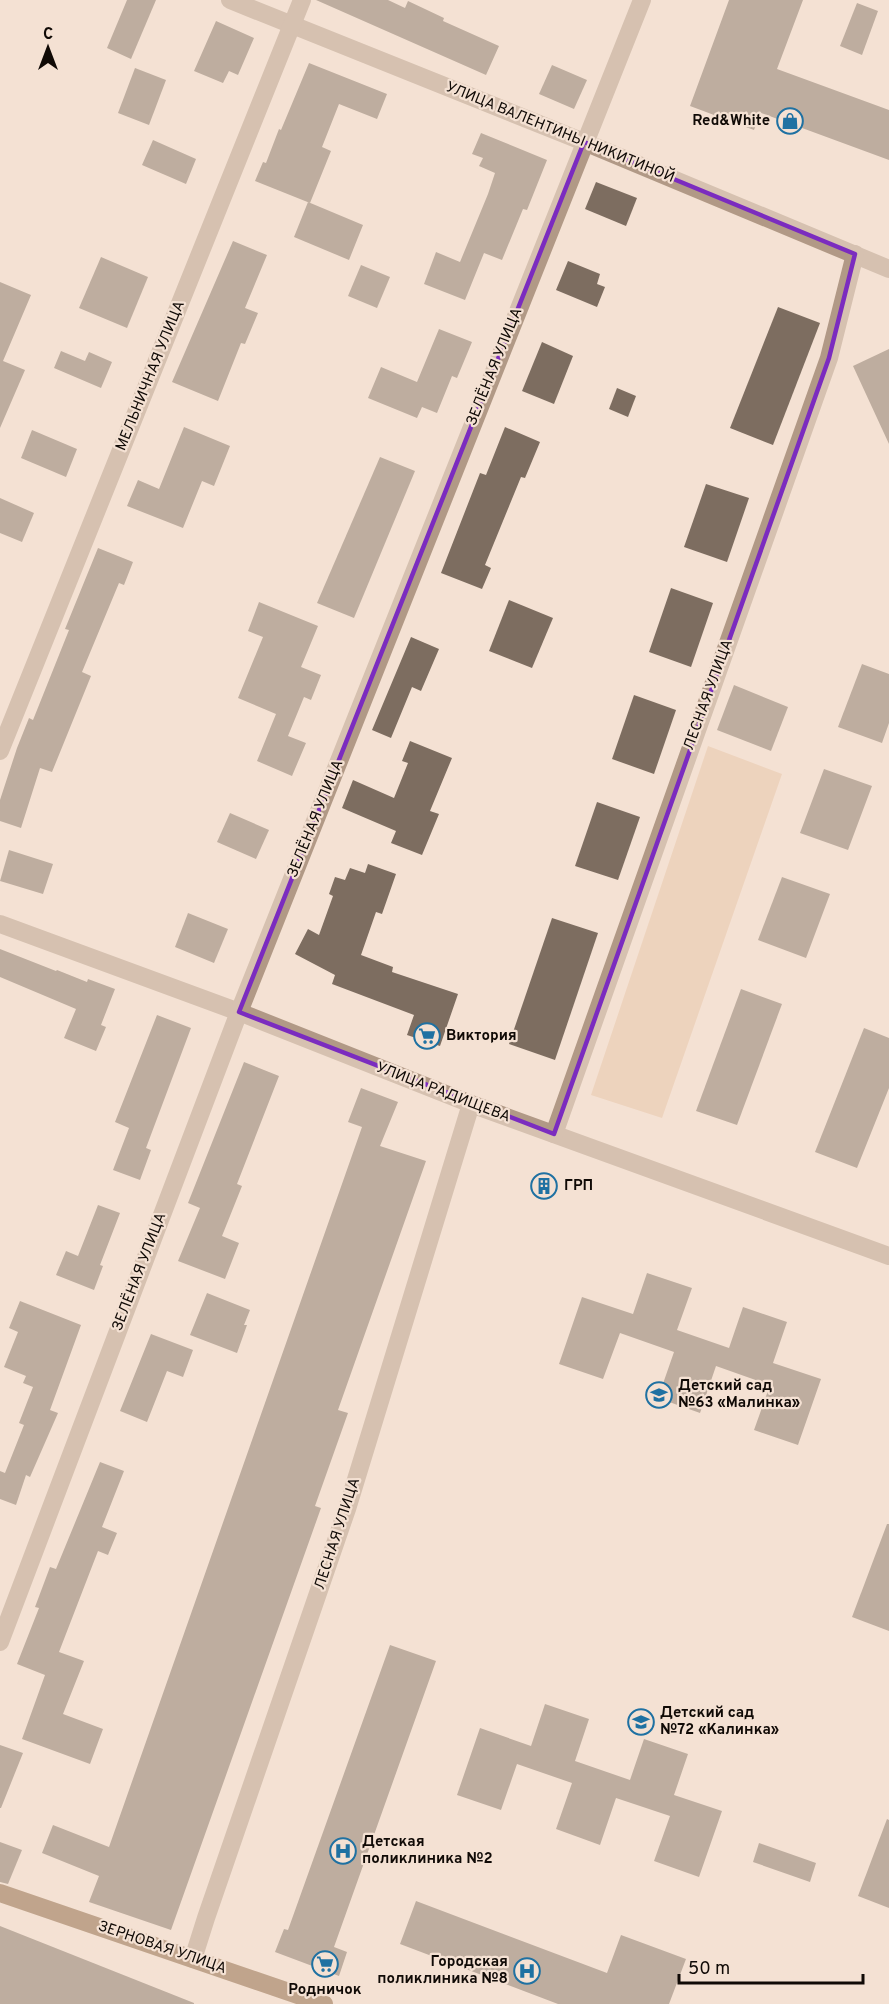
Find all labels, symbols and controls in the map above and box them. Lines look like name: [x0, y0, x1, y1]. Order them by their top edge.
north arrow: [18, 18, 78, 78]
text: С: [43, 25, 53, 45]
street label: УЛИЦА ВАЛЕНТИНЫ НИКИТИНОЙ: [443, 76, 678, 188]
shop icon: Red&White: [775, 106, 805, 136]
place label: Red&White: [692, 112, 770, 131]
street label: МЕЛЬНИЧНАЯ УЛИЦА: [112, 298, 190, 454]
street label: ЗЕЛЁНАЯ УЛИЦА: [462, 305, 527, 429]
street label: ЛЕСНАЯ УЛИЦА: [680, 637, 738, 753]
street label: ЗЕЛЁНАЯ УЛИЦА: [283, 757, 348, 881]
supermarket icon: Виктория: [412, 1021, 442, 1051]
place label: Виктория: [446, 1027, 517, 1046]
street label: УЛИЦА РАДИЩЕВА: [373, 1059, 513, 1127]
building icon: ГРП: [529, 1171, 559, 1201]
place label: ГРП: [564, 1177, 593, 1196]
street label: ЗЕЛЁНАЯ УЛИЦА: [108, 1210, 171, 1334]
place label: Детский сад №63 «Малинка»: [678, 1377, 800, 1413]
school or university icon: Детский сад №63 «Малинка»: [644, 1380, 674, 1410]
street label: ЛЕСНАЯ УЛИЦА: [311, 1476, 365, 1592]
place label: Детский сад №72 «Калинка»: [660, 1704, 779, 1740]
school or university icon: Детский сад №72 «Калинка»: [626, 1707, 656, 1737]
place label: Детская поликлиника №2: [362, 1833, 493, 1869]
hospital icon: Детская поликлиника №2: [328, 1836, 358, 1866]
street label: ЗЕРНОВАЯ УЛИЦА: [95, 1917, 229, 1979]
scale bar: [679, 1947, 864, 1985]
supermarket icon: Родничок: [310, 1949, 340, 1979]
place label: Городская поликлиника №8: [377, 1953, 508, 1989]
hospital icon: Городская поликлиника №8: [512, 1956, 542, 1986]
text: 50 m: [688, 1958, 730, 1981]
place label: Родничок: [288, 1981, 362, 2000]

